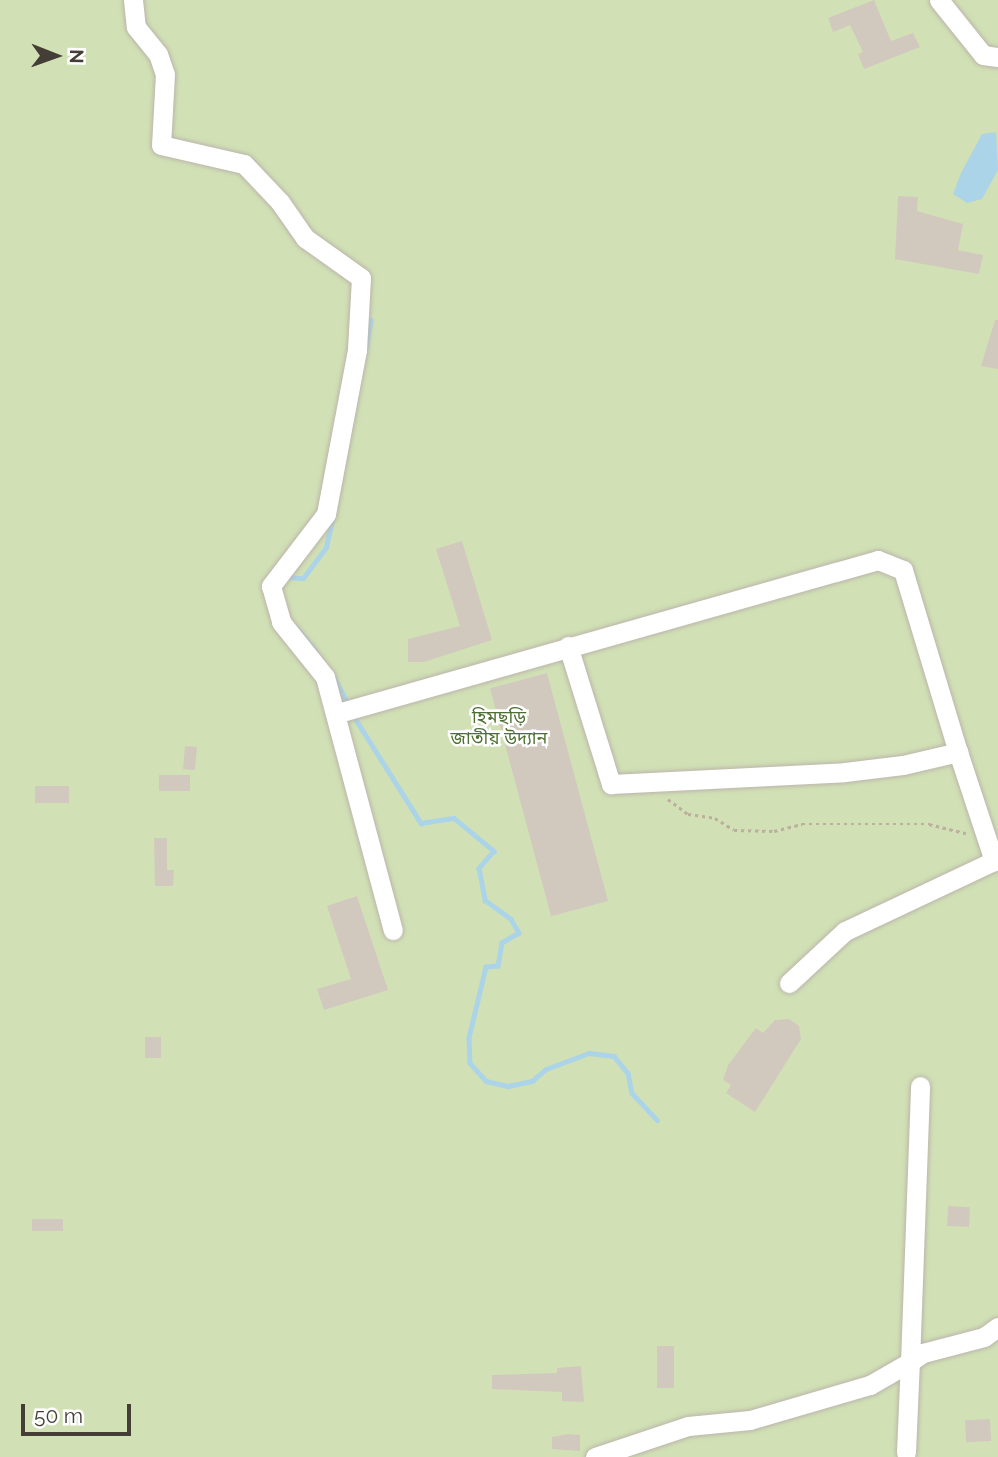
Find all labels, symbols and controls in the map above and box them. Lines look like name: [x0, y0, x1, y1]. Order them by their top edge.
north arrow: [21, 21, 91, 91]
text: N: [66, 49, 88, 64]
park label: হিমছড়ি জাতীয় উদ্যান: [451, 707, 547, 750]
scale bar: [24, 1390, 135, 1434]
text: 50 m: [34, 1403, 83, 1428]

